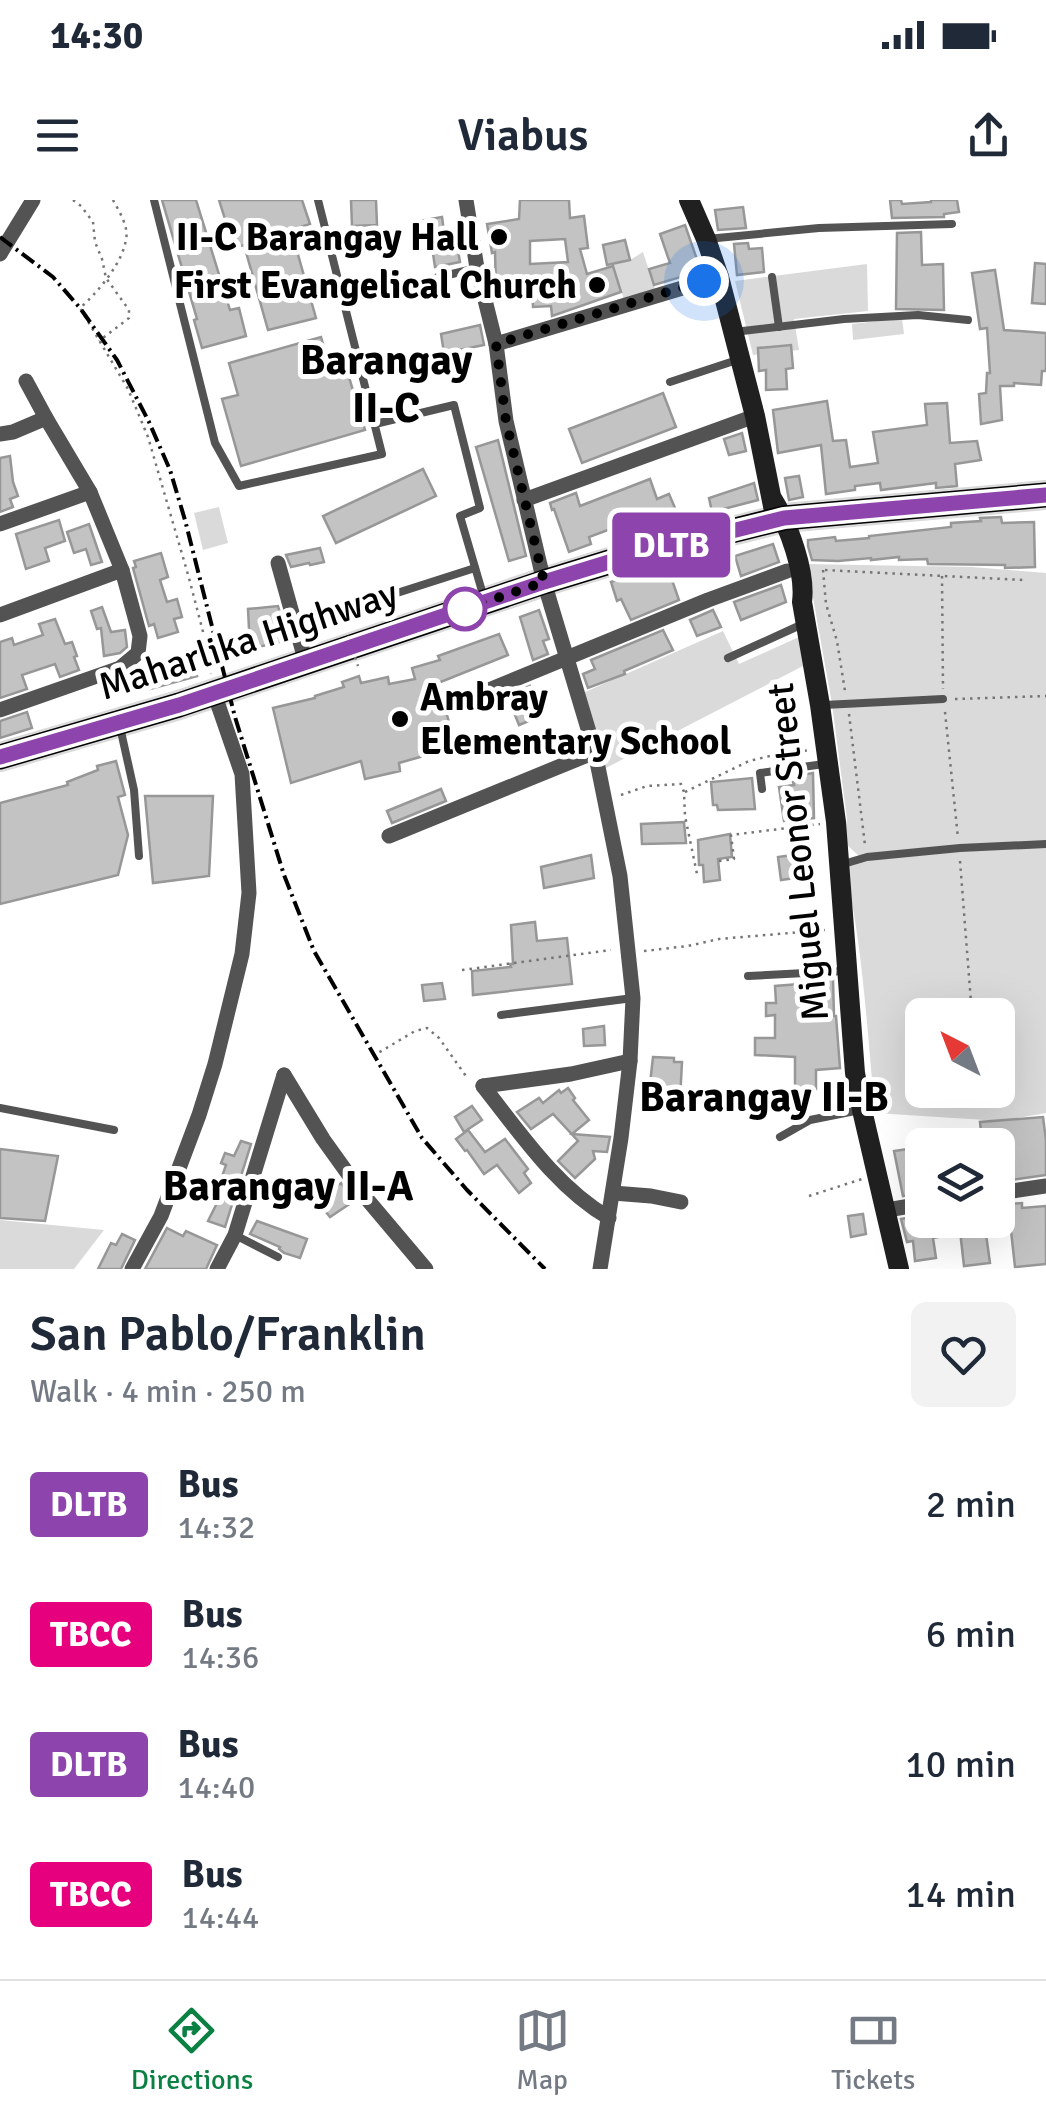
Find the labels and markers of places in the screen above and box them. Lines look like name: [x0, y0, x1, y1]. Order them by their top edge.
place label: II-C Barangay Hall: [176, 214, 479, 261]
marker: II-C Barangay Hall: [488, 226, 510, 248]
place label: First Evangelical Church: [174, 262, 577, 309]
marker: First Evangelical Church: [586, 274, 608, 296]
unlabelled marker: [444, 588, 486, 630]
place label: Ambray Elementary School: [420, 674, 731, 765]
marker: Ambray Elementary School: [389, 708, 411, 730]

